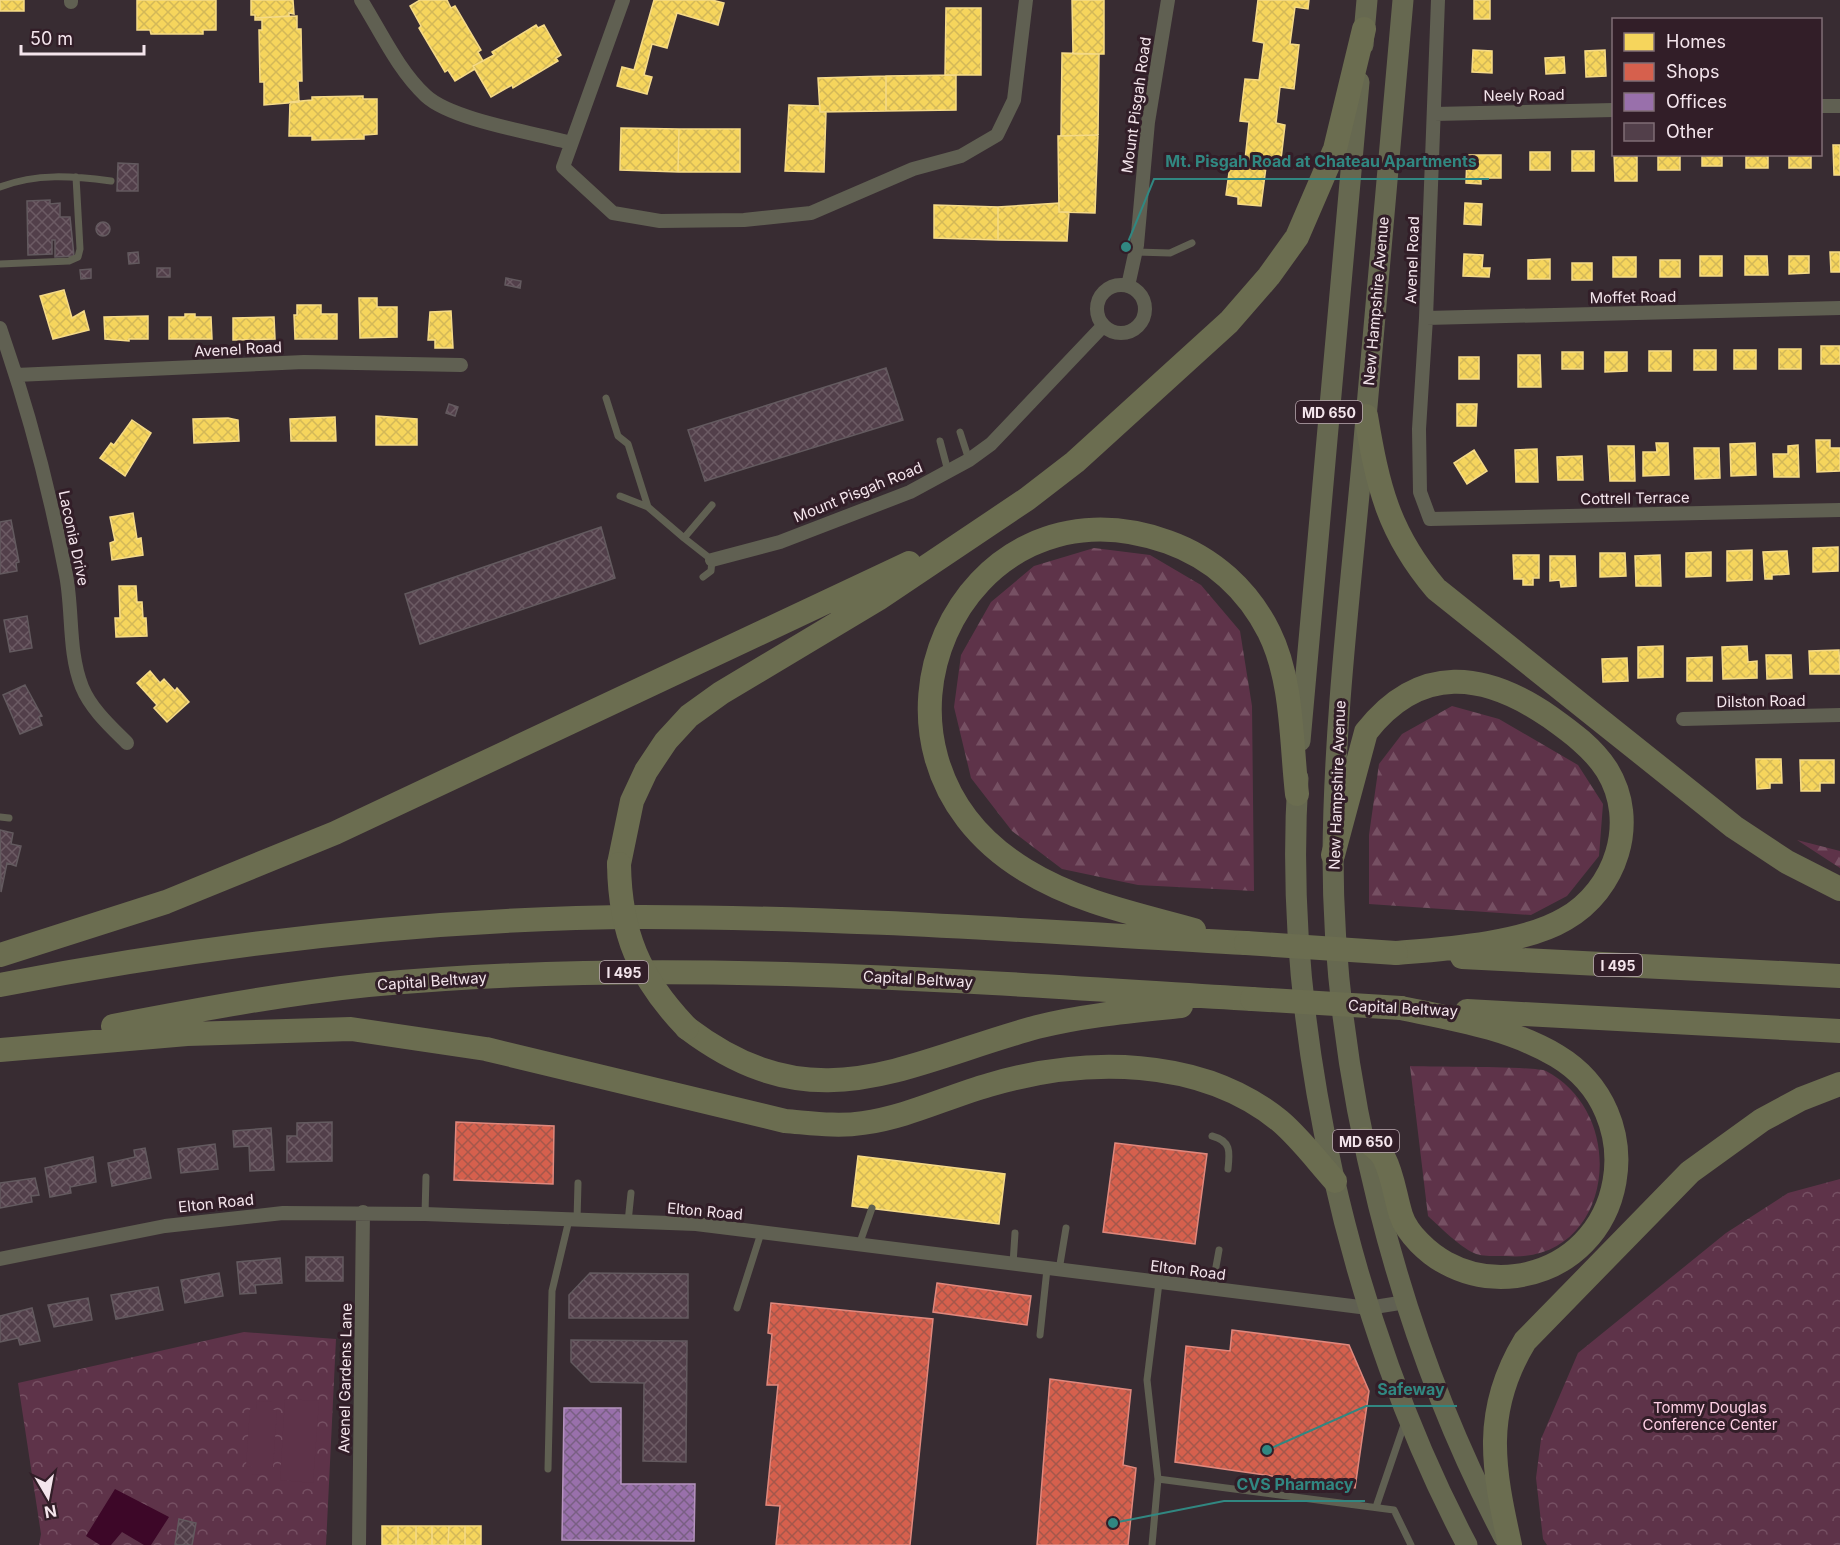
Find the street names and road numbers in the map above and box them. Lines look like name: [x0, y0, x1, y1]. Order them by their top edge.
street label: Mount Pisgah Road: [1117, 36, 1155, 174]
street label: Neely Road: [1483, 85, 1565, 105]
street label: New Hampshire Avenue: [1359, 216, 1393, 386]
street label: Avenel Road: [1401, 216, 1423, 304]
street label: Moffet Road: [1589, 287, 1677, 307]
street label: Avenel Road: [194, 337, 282, 361]
road number: MD 650: [1296, 401, 1362, 423]
street label: Mount Pisgah Road: [791, 457, 925, 527]
street label: Cottrell Terrace: [1580, 488, 1690, 508]
street label: Laconia Drive: [55, 489, 93, 587]
street label: Dilston Road: [1716, 691, 1806, 711]
street label: New Hampshire Avenue: [1325, 700, 1349, 870]
road number: I 495: [1594, 954, 1642, 976]
road number: I 495: [600, 961, 648, 983]
street label: Capital Beltway: [863, 967, 974, 991]
street label: Capital Beltway: [377, 968, 488, 994]
street label: Capital Beltway: [1348, 996, 1459, 1020]
road number: MD 650: [1333, 1130, 1399, 1152]
street label: Elton Road: [177, 1190, 255, 1216]
street label: Elton Road: [666, 1198, 744, 1224]
street label: Elton Road: [1149, 1256, 1227, 1284]
street label: Avenel Gardens Lane: [334, 1303, 356, 1453]

